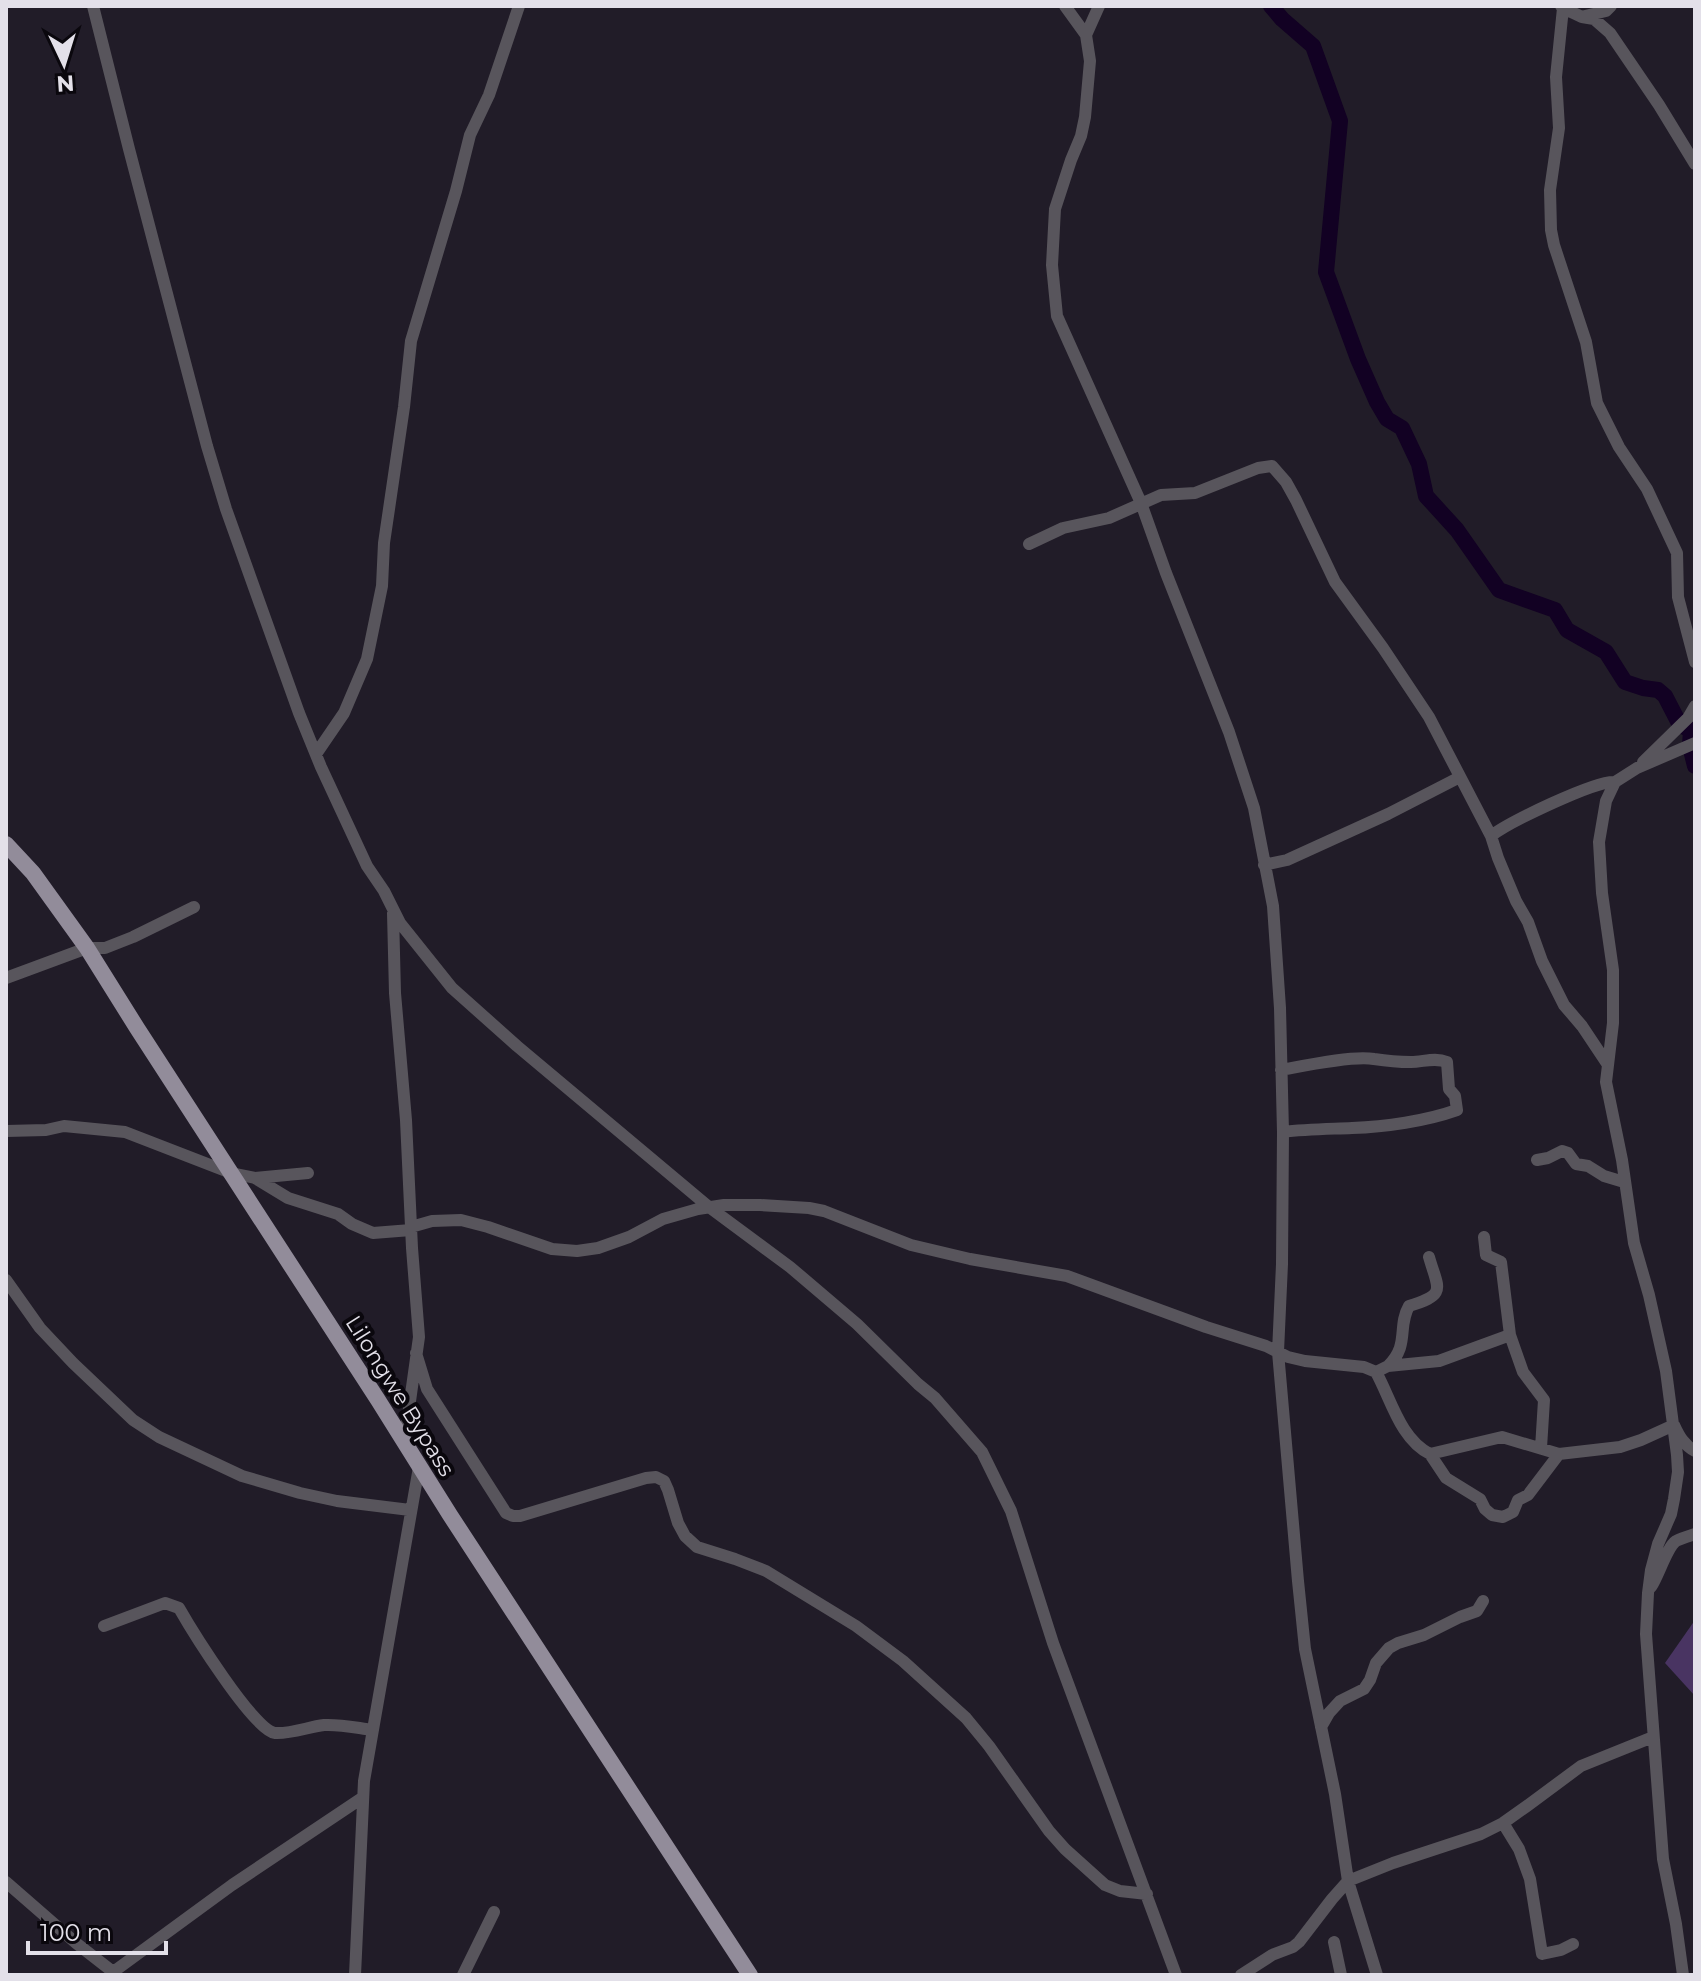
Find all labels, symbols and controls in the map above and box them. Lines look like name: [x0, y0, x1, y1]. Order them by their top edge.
north arrow: [24, 24, 104, 104]
text: N: [56, 69, 75, 98]
street label: Lilongwe Bypass: [340, 1311, 460, 1482]
scale bar: [28, 1905, 166, 1955]
text: 100 m: [40, 1918, 112, 1947]

